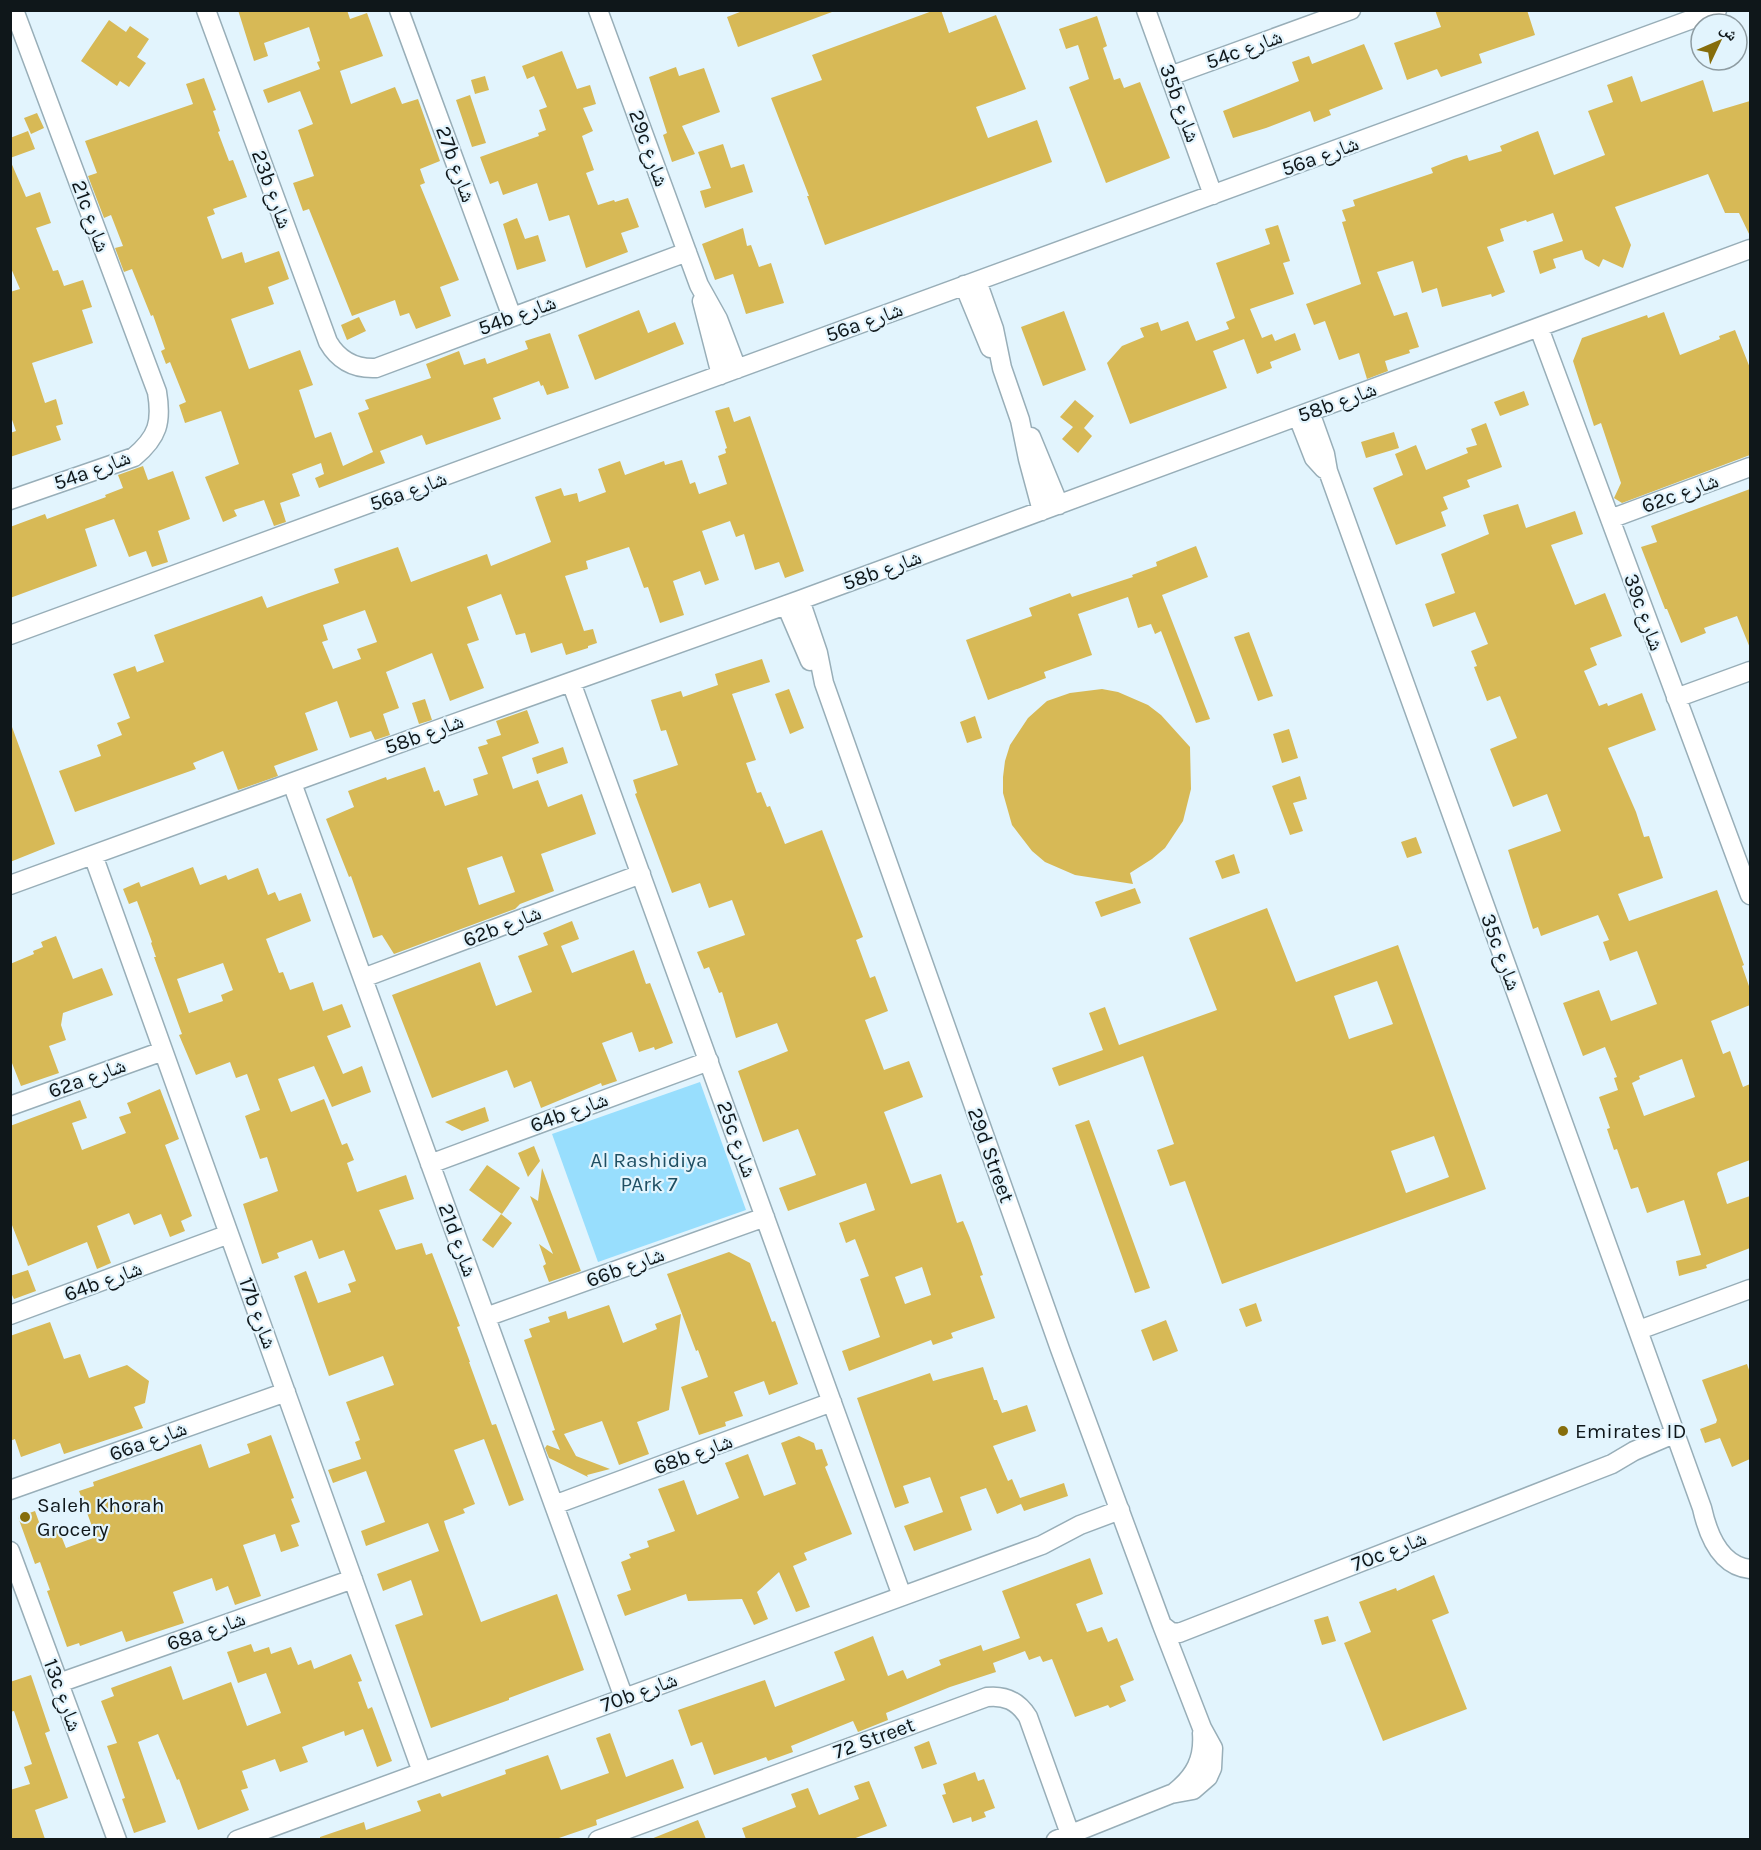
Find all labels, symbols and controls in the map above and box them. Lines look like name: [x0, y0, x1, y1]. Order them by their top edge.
north arrow: [1689, 12, 1749, 72]
text: ش: [1717, 19, 1742, 45]
street label: 54c شارع: [1203, 24, 1286, 75]
street label: 35b شارع: [1154, 61, 1205, 146]
street label: 29c شارع: [623, 106, 674, 190]
street label: 27b شارع: [430, 123, 481, 206]
street label: 56a شارع: [1278, 131, 1362, 182]
street label: 23b شارع: [246, 146, 297, 232]
street label: 21c شارع: [66, 177, 115, 256]
street label: 54b شارع: [475, 290, 559, 341]
street label: 56a شارع: [822, 297, 906, 348]
street label: 58b شارع: [1294, 377, 1380, 428]
street label: 54a شارع: [50, 445, 134, 496]
street label: 56a شارع: [366, 466, 450, 517]
street label: 62c شارع: [1638, 468, 1722, 519]
street label: 58b شارع: [839, 545, 925, 596]
street label: 39c شارع: [1618, 570, 1669, 654]
street label: 58b شارع: [381, 709, 467, 760]
street label: 62b شارع: [460, 900, 545, 953]
street label: 35c شارع: [1475, 910, 1526, 994]
street label: 62a شارع: [45, 1053, 129, 1104]
street label: 64b شارع: [527, 1087, 612, 1138]
street label: 25c شارع: [711, 1097, 762, 1181]
street label: 29d Street: [963, 1104, 1019, 1206]
park label: Al Rashidiya PArk 7: [590, 1148, 708, 1196]
street label: 21d شارع: [433, 1200, 482, 1280]
street label: 66b شارع: [583, 1242, 668, 1293]
street label: 64b شارع: [61, 1256, 146, 1307]
street label: 17b شارع: [233, 1274, 282, 1352]
street label: 66a شارع: [106, 1416, 190, 1467]
place label: Emirates ID: [1575, 1419, 1686, 1443]
marker: Emirates ID: [1556, 1424, 1570, 1438]
street label: 68b شارع: [650, 1429, 736, 1480]
place label: Saleh Khorah Grocery: [37, 1493, 164, 1541]
marker: Saleh Khorah Grocery: [18, 1510, 32, 1524]
street label: 70c شارع: [1348, 1526, 1430, 1577]
street label: 68a شارع: [164, 1606, 249, 1657]
street label: 13c شارع: [38, 1656, 87, 1735]
street label: 70b شارع: [597, 1667, 681, 1718]
street label: 72 Street: [830, 1712, 918, 1764]

